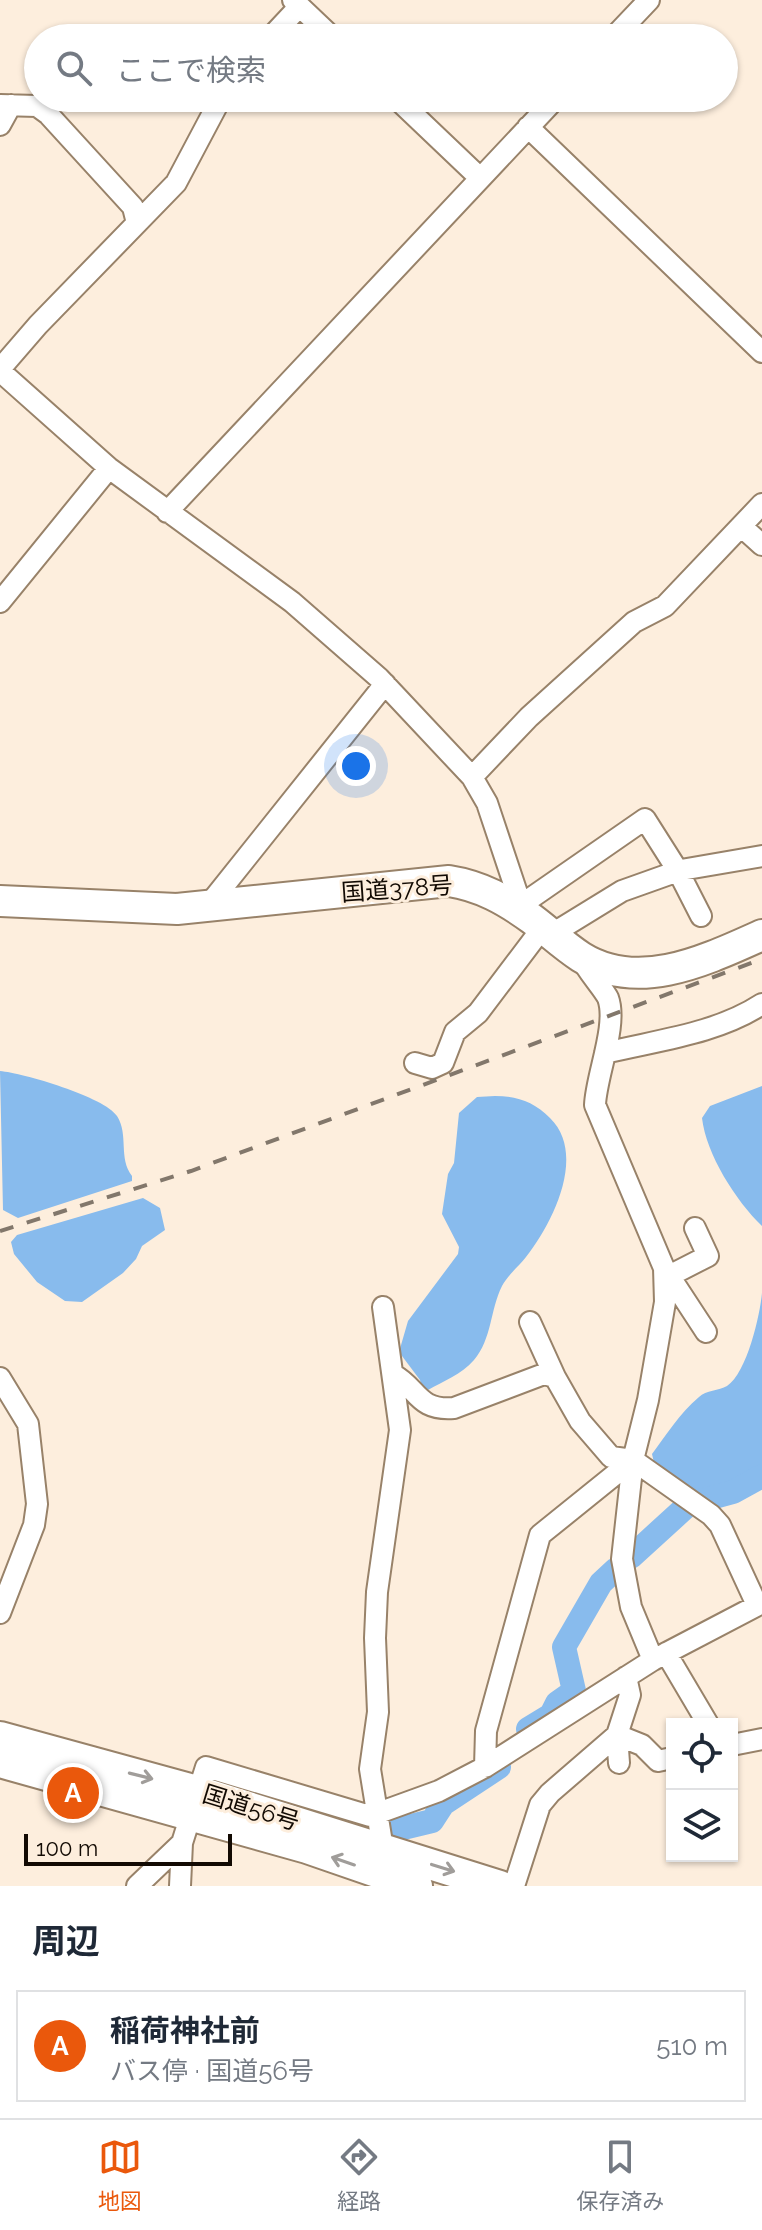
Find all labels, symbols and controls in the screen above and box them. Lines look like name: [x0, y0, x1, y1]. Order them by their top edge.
search box: [24, 24, 738, 112]
icon: search: [52, 46, 96, 90]
text: ここで検索: [116, 53, 266, 88]
your location: [336, 746, 376, 786]
street label: 国道378号: [340, 870, 454, 907]
map controls: [666, 1718, 738, 1862]
button: locate: [666, 1718, 738, 1790]
pin: A: [47, 1763, 99, 1823]
one-way arrow: [127, 1770, 153, 1785]
street label: 国道56号: [199, 1779, 303, 1836]
button: layers: [666, 1790, 738, 1862]
scale bar: [24, 1830, 232, 1866]
text: 100 m: [36, 1835, 98, 1861]
one-way arrow: [331, 1852, 356, 1867]
one-way arrow: [430, 1862, 455, 1876]
text: 周辺: [32, 1921, 100, 1961]
text: 稲荷神社前: [110, 2013, 260, 2048]
text: A: [51, 2031, 69, 2061]
text: 510 m: [656, 2031, 728, 2061]
text: バス停 · 国道56号: [110, 2056, 314, 2086]
tab: 地図: [98, 2135, 142, 2215]
tab: 経路: [337, 2135, 381, 2215]
tab: 保存済み: [576, 2135, 664, 2215]

